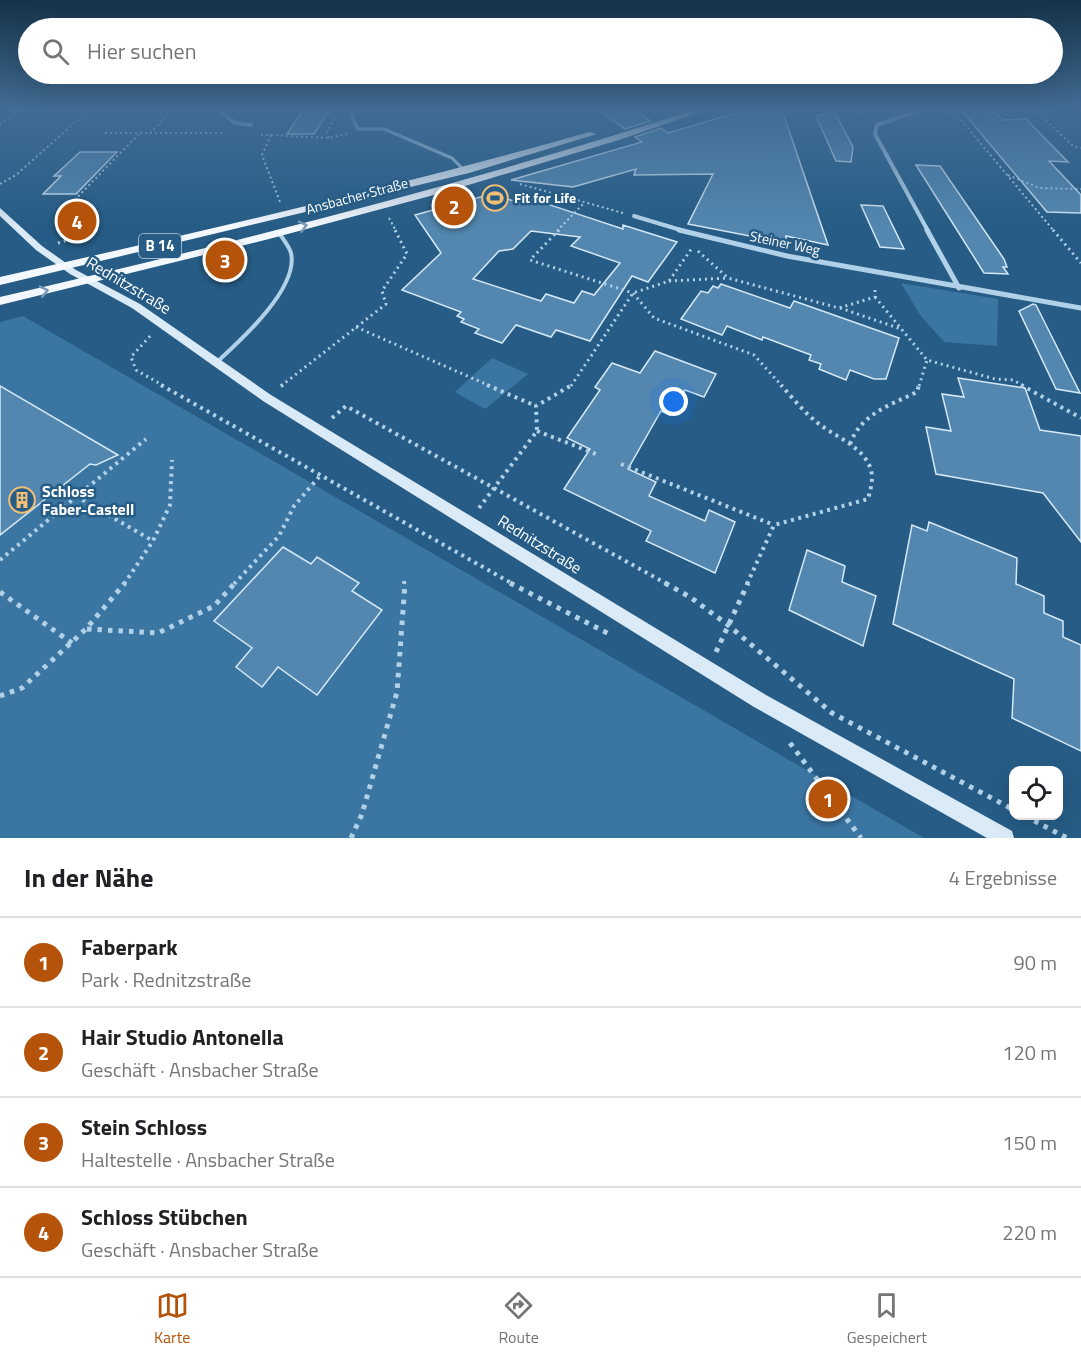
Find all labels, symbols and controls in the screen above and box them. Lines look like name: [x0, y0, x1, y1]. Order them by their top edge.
search box: [18, 18, 1063, 84]
text: Hier suchen: [87, 34, 196, 68]
icon: search: [39, 35, 72, 68]
street label: Ansbacher Straße: [304, 172, 410, 219]
sports icon: Fit for Life: [480, 183, 510, 213]
pin: 2: [434, 184, 474, 228]
place label: Fit for Life: [514, 187, 576, 208]
pin: 4: [58, 198, 97, 244]
one-way arrow: [297, 221, 307, 234]
street label: Steiner Weg: [748, 225, 822, 260]
road number: B 14: [139, 234, 181, 258]
pin: 3: [206, 238, 244, 282]
street label: Rednitzstraße: [82, 250, 176, 320]
one-way arrow: [39, 285, 49, 298]
your location: [659, 387, 688, 416]
place label: Schloss Faber-Castell: [42, 479, 134, 521]
building icon: Schloss Faber-Castell: [7, 485, 37, 515]
street label: Rednitzstraße: [493, 509, 587, 579]
map controls: [1009, 766, 1063, 820]
button: locate: [1009, 766, 1063, 820]
pin: 1: [808, 776, 848, 822]
text: In der Nähe: [24, 858, 153, 897]
text: 4 Ergebnisse: [949, 862, 1057, 893]
text: Faberpark: [81, 930, 178, 964]
text: 1: [38, 947, 49, 978]
text: 90 m: [1013, 947, 1057, 978]
text: Park · Rednitzstraße: [81, 964, 251, 995]
text: Hair Studio Antonella: [81, 1020, 284, 1054]
text: 2: [38, 1037, 49, 1068]
text: 120 m: [1002, 1037, 1057, 1068]
text: Geschäft · Ansbacher Straße: [81, 1054, 319, 1085]
text: Stein Schloss: [81, 1110, 207, 1144]
text: 3: [38, 1127, 49, 1158]
text: 150 m: [1002, 1127, 1057, 1158]
text: Haltestelle · Ansbacher Straße: [81, 1144, 335, 1175]
text: Schloss Stübchen: [81, 1200, 248, 1234]
text: 4: [38, 1217, 49, 1248]
text: 220 m: [1002, 1217, 1057, 1248]
text: Geschäft · Ansbacher Straße: [81, 1234, 319, 1265]
tab: Karte: [154, 1289, 190, 1349]
tab: Route: [498, 1289, 539, 1349]
tab: Gespeichert: [847, 1289, 927, 1349]

